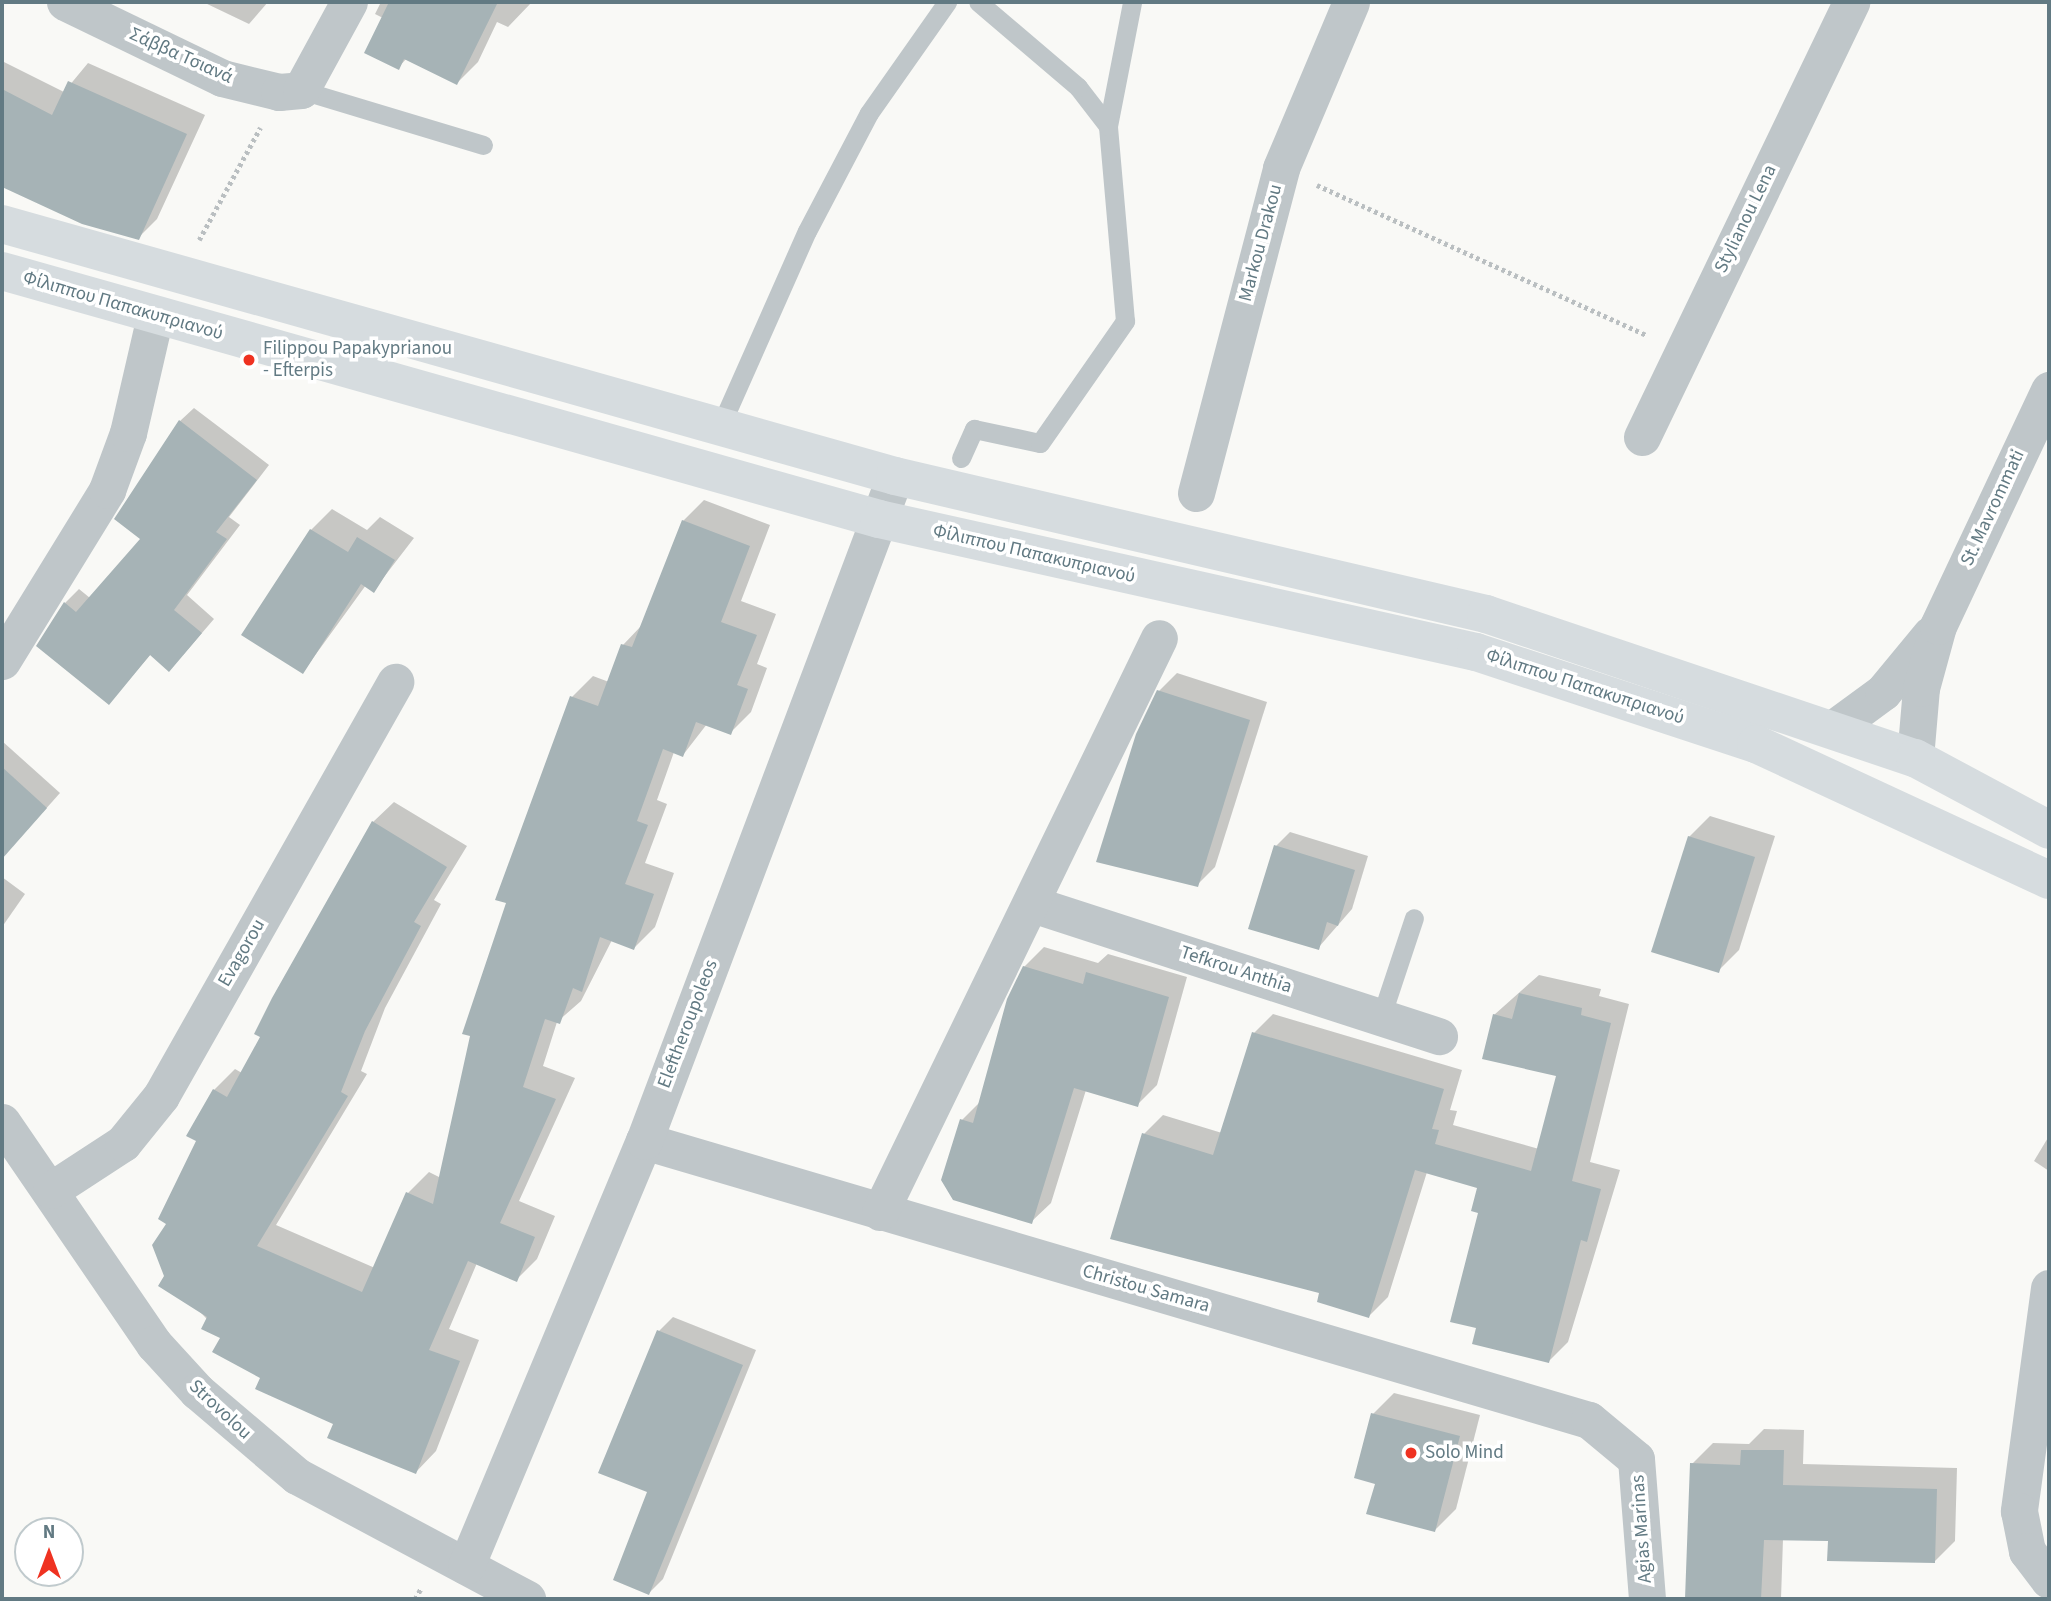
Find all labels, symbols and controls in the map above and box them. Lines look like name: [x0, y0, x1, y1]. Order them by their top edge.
street label: Σάββα Τσιανά: [126, 23, 236, 89]
street label: Stylianou Lena: [1710, 161, 1782, 277]
street label: Markou Drakou: [1234, 182, 1288, 304]
street label: Φίλιππου Παπακυπριανού: [20, 267, 226, 345]
place label: Filippou Papakyprianou - Efterpis: [263, 338, 452, 382]
marker: Filippou Papakyprianou - Efterpis: [241, 352, 257, 368]
street label: St. Mavrommati: [1956, 446, 2030, 570]
street label: Φίλιππου Παπακυπριανού: [931, 520, 1137, 588]
street label: Φίλιππου Παπακυπριανού: [1483, 644, 1687, 730]
street label: Evagorou: [213, 915, 271, 991]
street label: Tefkrou Anthia: [1177, 941, 1295, 999]
street label: Eleftheroupoleos: [653, 957, 723, 1091]
street label: Christou Samara: [1080, 1260, 1212, 1318]
street label: Strovolou: [184, 1375, 256, 1445]
place label: Solo Mind: [1425, 1442, 1504, 1464]
marker: Solo Mind: [1403, 1445, 1419, 1461]
street label: Agias Marinas: [1627, 1474, 1657, 1584]
north arrow: [14, 1517, 84, 1587]
text: N: [43, 1519, 55, 1546]

